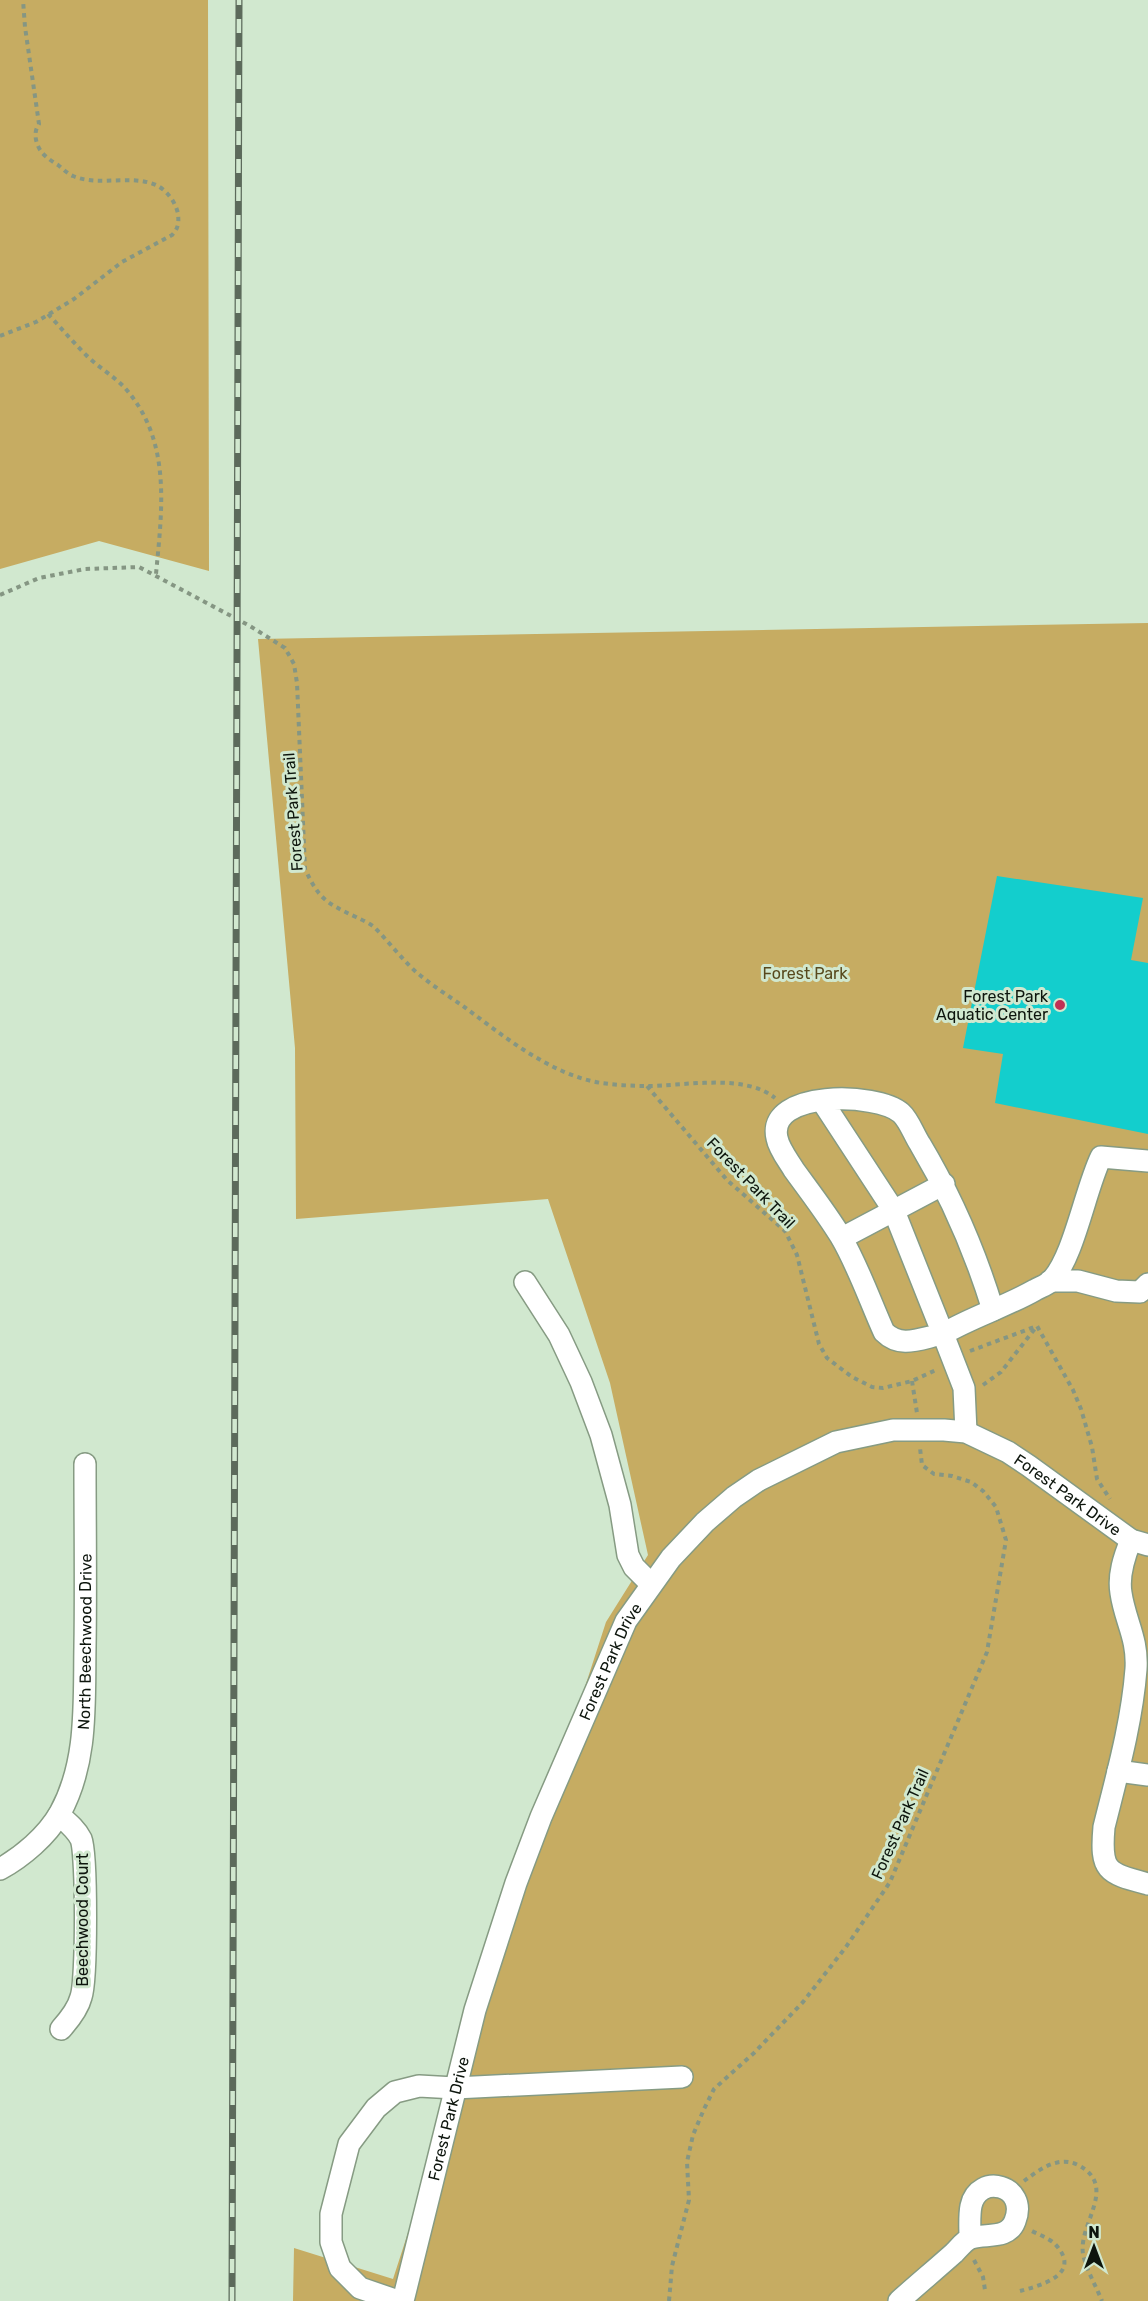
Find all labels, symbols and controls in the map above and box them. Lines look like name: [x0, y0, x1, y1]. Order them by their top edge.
street label: Forest Park Trail: [279, 752, 307, 872]
park label: Forest Park: [763, 964, 848, 983]
place label: Forest Park Aquatic Center: [936, 987, 1049, 1024]
marker: Forest Park Aquatic Center: [1053, 998, 1067, 1012]
street label: Forest Park Trail: [703, 1134, 799, 1232]
street label: Forest Park Drive: [1011, 1450, 1125, 1539]
street label: North Beechwood Drive: [73, 1553, 95, 1731]
street label: Forest Park Drive: [575, 1599, 645, 1723]
street label: Forest Park Trail: [867, 1766, 933, 1882]
street label: Beechwood Court: [73, 1853, 92, 1987]
street label: Forest Park Drive: [424, 2054, 473, 2183]
north arrow: [1064, 2217, 1124, 2277]
text: N: [1088, 2223, 1100, 2242]

